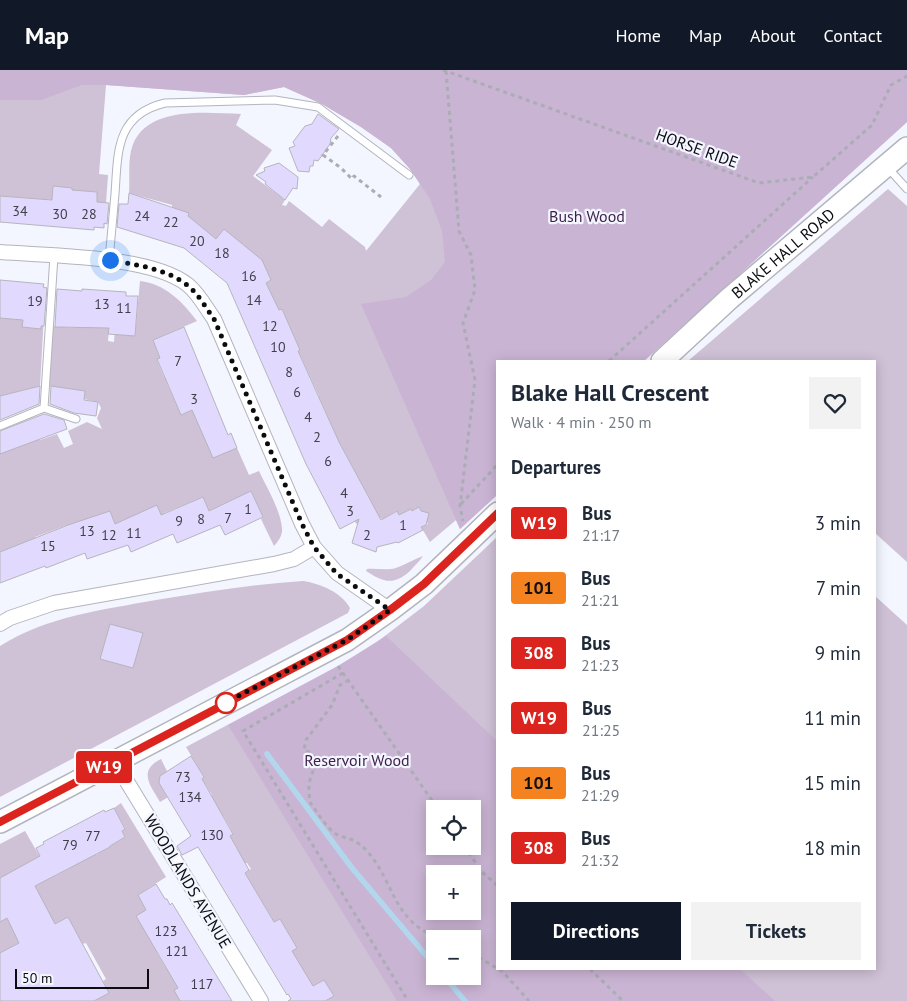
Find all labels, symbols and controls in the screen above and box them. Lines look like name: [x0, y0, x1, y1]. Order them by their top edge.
text: Map: [25, 20, 69, 51]
text: Home: [615, 24, 661, 47]
text: Map: [689, 24, 722, 47]
text: About: [750, 24, 796, 47]
text: Contact: [824, 24, 882, 47]
street label: HORSE RIDE: [653, 124, 741, 172]
house number: 34: [12, 202, 28, 220]
street label: BLAKE HALL ROAD: [727, 204, 839, 303]
house number: 30: [52, 205, 68, 223]
house number: 28: [81, 205, 97, 223]
park label: Bush Wood: [549, 206, 625, 226]
house number: 24: [134, 207, 150, 225]
house number: 22: [163, 213, 179, 231]
house number: 20: [189, 232, 205, 250]
house number: 18: [214, 244, 230, 262]
your location: [98, 248, 123, 273]
house number: 16: [241, 267, 257, 285]
house number: 14: [246, 291, 262, 309]
house number: 19: [27, 292, 43, 310]
house number: 13: [94, 295, 110, 313]
house number: 11: [116, 299, 132, 317]
house number: 12: [262, 317, 278, 335]
house number: 10: [270, 338, 286, 356]
house number: 7: [174, 352, 182, 370]
house number: 8: [285, 363, 293, 381]
text: Blake Hall Crescent: [511, 377, 709, 408]
button: heart: [809, 377, 861, 429]
house number: 6: [293, 383, 301, 401]
house number: 3: [190, 390, 198, 408]
house number: 4: [304, 408, 312, 426]
text: Walk · 4 min · 250 m: [511, 412, 651, 432]
house number: 2: [313, 428, 321, 446]
house number: 6: [324, 452, 332, 470]
text: Departures: [511, 455, 601, 479]
house number: 4: [340, 484, 348, 502]
house number: 1: [244, 500, 252, 518]
text: Bus: [582, 501, 611, 525]
house number: 3: [346, 502, 354, 520]
house number: 7: [224, 509, 232, 527]
house number: 8: [197, 510, 205, 528]
text: W19: [521, 511, 557, 534]
text: 3 min: [815, 511, 861, 535]
house number: 9: [175, 512, 183, 530]
house number: 1: [399, 516, 407, 534]
house number: 13: [79, 522, 95, 540]
house number: 11: [126, 524, 142, 542]
text: 21:17: [582, 525, 620, 545]
house number: 12: [101, 526, 117, 544]
house number: 2: [363, 526, 371, 544]
house number: 15: [40, 537, 56, 555]
text: Bus: [581, 566, 610, 590]
text: 101: [523, 576, 554, 599]
text: 7 min: [816, 576, 861, 600]
text: 21:21: [581, 590, 619, 610]
text: Bus: [581, 631, 610, 655]
text: 308: [523, 641, 554, 664]
text: 9 min: [815, 641, 861, 665]
text: 21:23: [581, 655, 619, 675]
unlabelled marker: [215, 692, 237, 714]
text: Bus: [582, 696, 611, 720]
text: W19: [521, 706, 557, 729]
text: 11 min: [804, 706, 861, 730]
text: 21:25: [582, 720, 620, 740]
park label: Reservoir Wood: [304, 750, 410, 770]
line badge: W19: [75, 751, 133, 783]
text: W19: [86, 755, 122, 778]
text: Bus: [581, 761, 610, 785]
house number: 73: [175, 768, 191, 786]
text: 101: [523, 771, 554, 794]
text: 15 min: [804, 771, 861, 795]
text: 21:29: [581, 785, 619, 805]
house number: 134: [179, 788, 202, 806]
map controls: [426, 800, 481, 985]
button: locate: [426, 800, 481, 855]
street label: WOODLANDS AVENUE: [140, 810, 236, 952]
house number: 130: [201, 826, 224, 844]
text: Bus: [581, 826, 610, 850]
house number: 77: [85, 827, 101, 845]
house number: 79: [62, 836, 78, 854]
text: 308: [523, 836, 554, 859]
text: 18 min: [804, 836, 861, 860]
text: 21:32: [581, 850, 619, 870]
button: +: [426, 865, 481, 920]
button: Directions: [511, 902, 681, 960]
button: Tickets: [691, 902, 861, 960]
house number: 123: [155, 922, 177, 940]
button: −: [426, 930, 481, 985]
house number: 121: [166, 942, 188, 960]
scale bar: [15, 966, 149, 989]
text: 50 m: [22, 969, 52, 987]
house number: 117: [191, 975, 213, 993]

